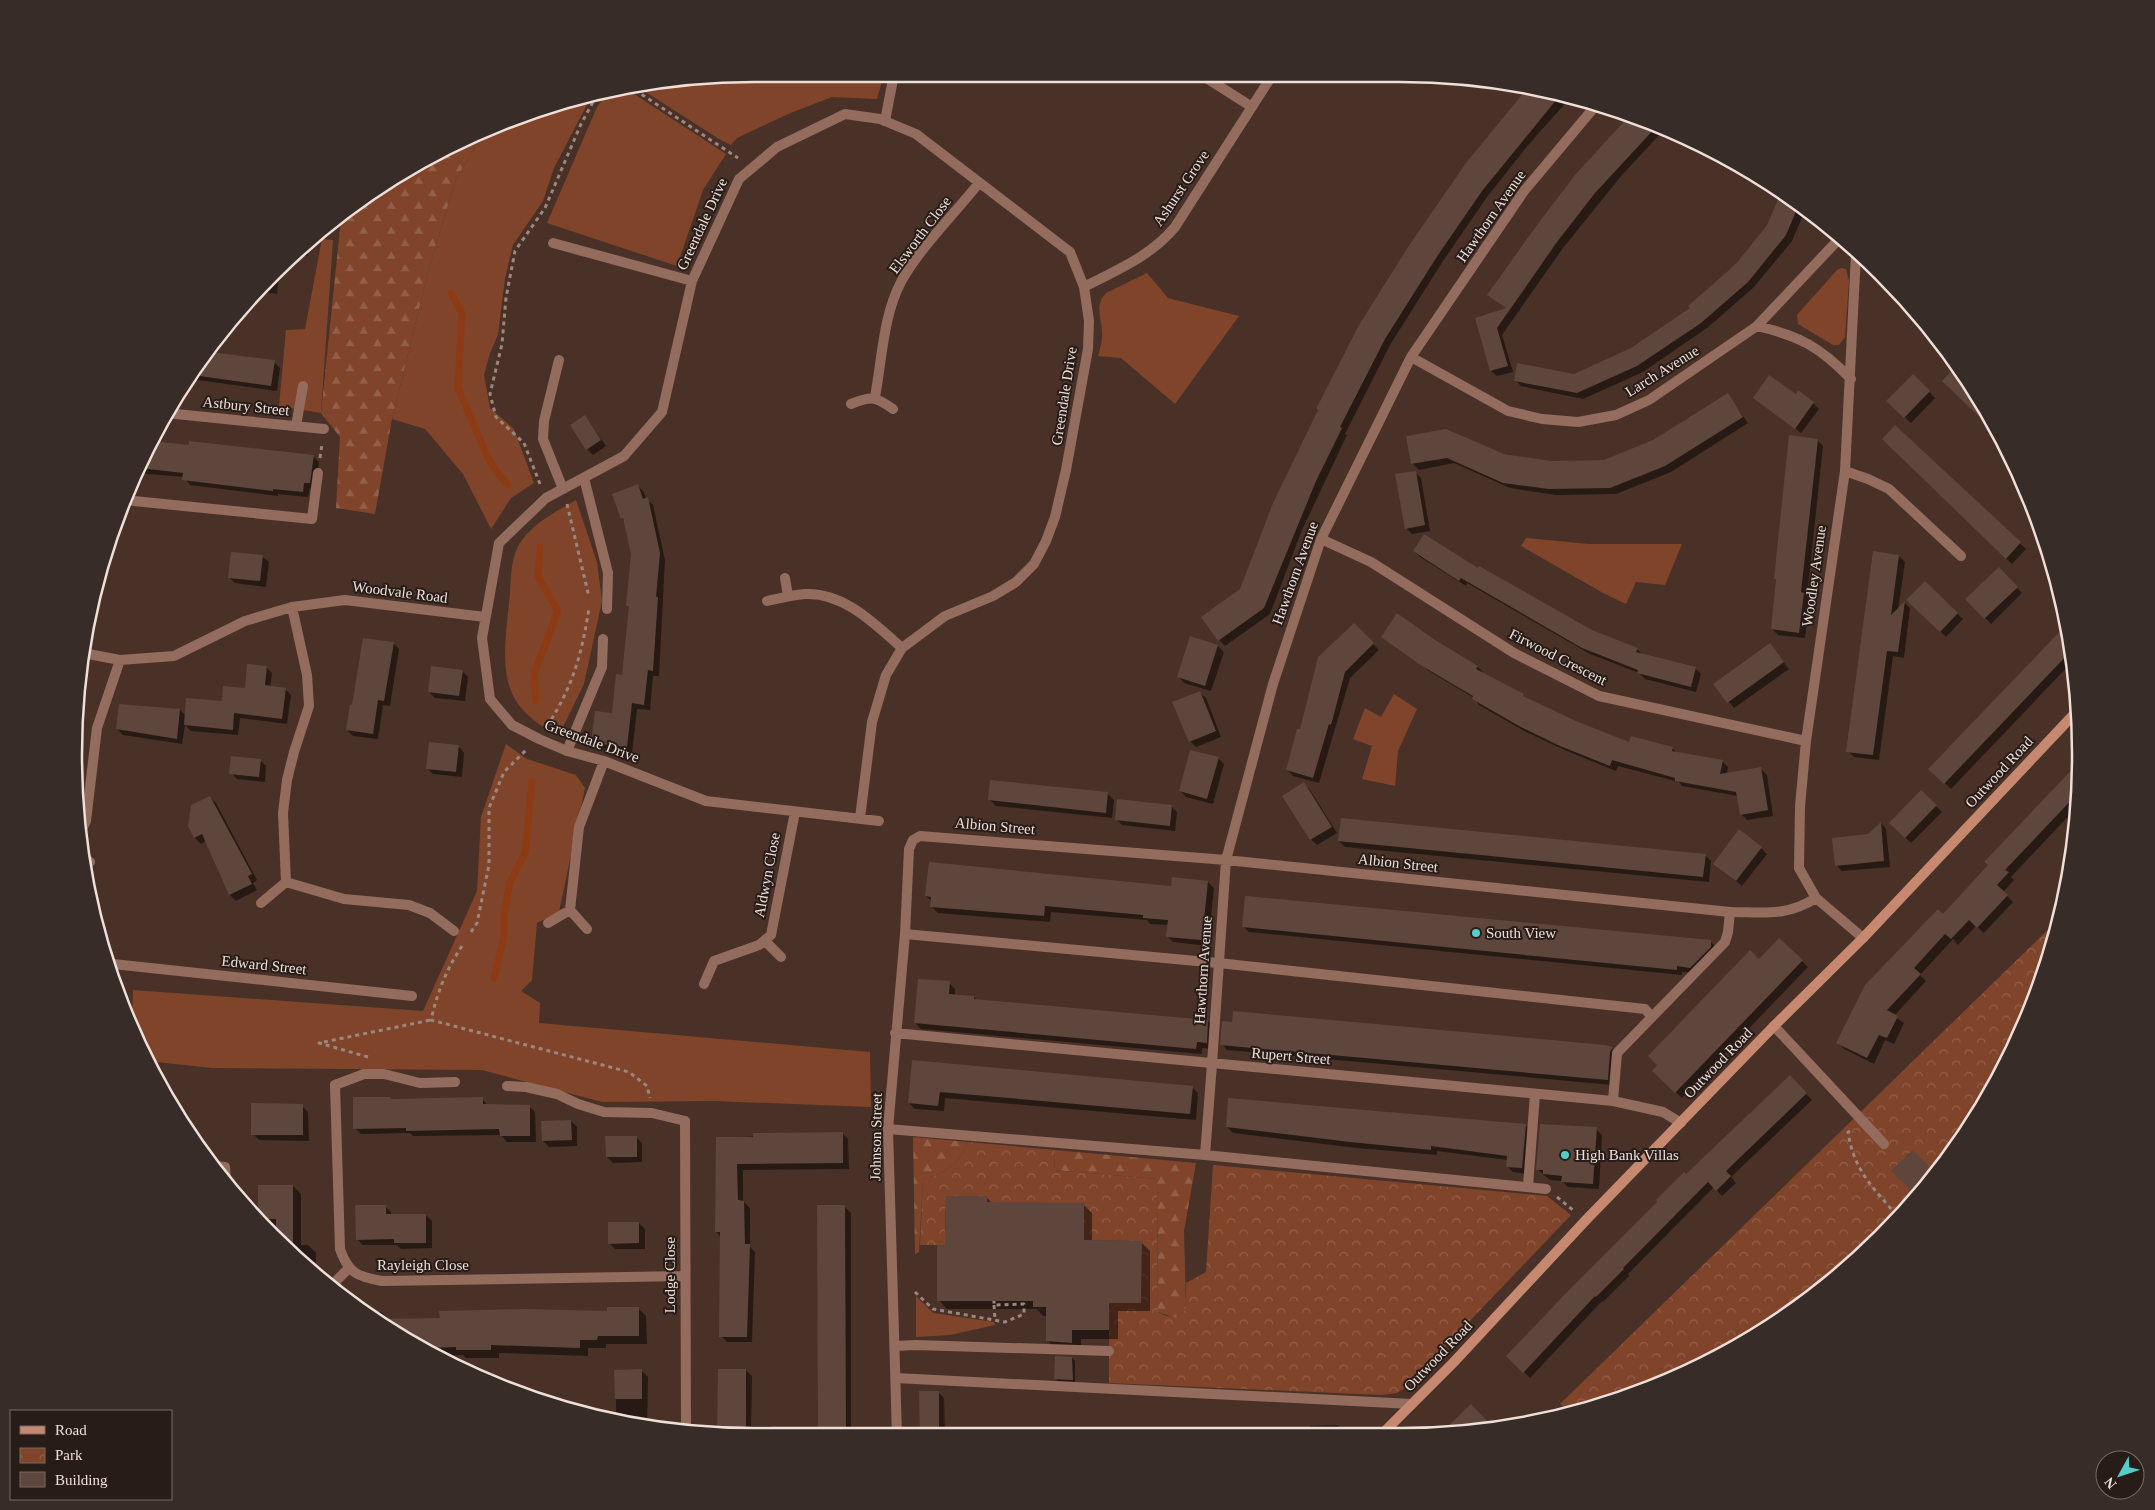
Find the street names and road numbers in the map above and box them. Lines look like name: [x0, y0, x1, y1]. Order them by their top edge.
street label: Ashurst Grove: [1150, 147, 1212, 229]
street label: Hawthorn Avenue: [1453, 167, 1529, 265]
street label: Greendale Drive: [674, 175, 730, 272]
street label: Elsworth Close: [886, 193, 954, 277]
street label: Larch Avenue: [1622, 342, 1702, 400]
street label: Greendale Drive: [1048, 345, 1080, 446]
street label: Astbury Street: [202, 393, 291, 419]
street label: Hawthorn Avenue: [1269, 519, 1321, 627]
street label: Woodley Avenue: [1799, 524, 1829, 628]
street label: Woodvale Road: [351, 578, 449, 606]
street label: Firwood Crescent: [1507, 626, 1610, 689]
street label: Greendale Drive: [542, 716, 642, 766]
street label: Outwood Road: [1962, 733, 2036, 811]
street label: Albion Street: [954, 815, 1037, 838]
street label: Aldwyn Close: [751, 831, 783, 919]
street label: Albion Street: [1357, 851, 1440, 875]
street label: Hawthorn Avenue: [1191, 915, 1215, 1025]
street label: Edward Street: [221, 953, 308, 978]
street label: Outwood Road: [1681, 1024, 1756, 1101]
street label: Rupert Street: [1251, 1045, 1332, 1068]
street label: Johnson Street: [867, 1092, 885, 1181]
street label: Lodge Close: [662, 1237, 678, 1313]
street label: Rayleigh Close: [377, 1257, 469, 1273]
street label: Outwood Road: [1401, 1317, 1476, 1394]

